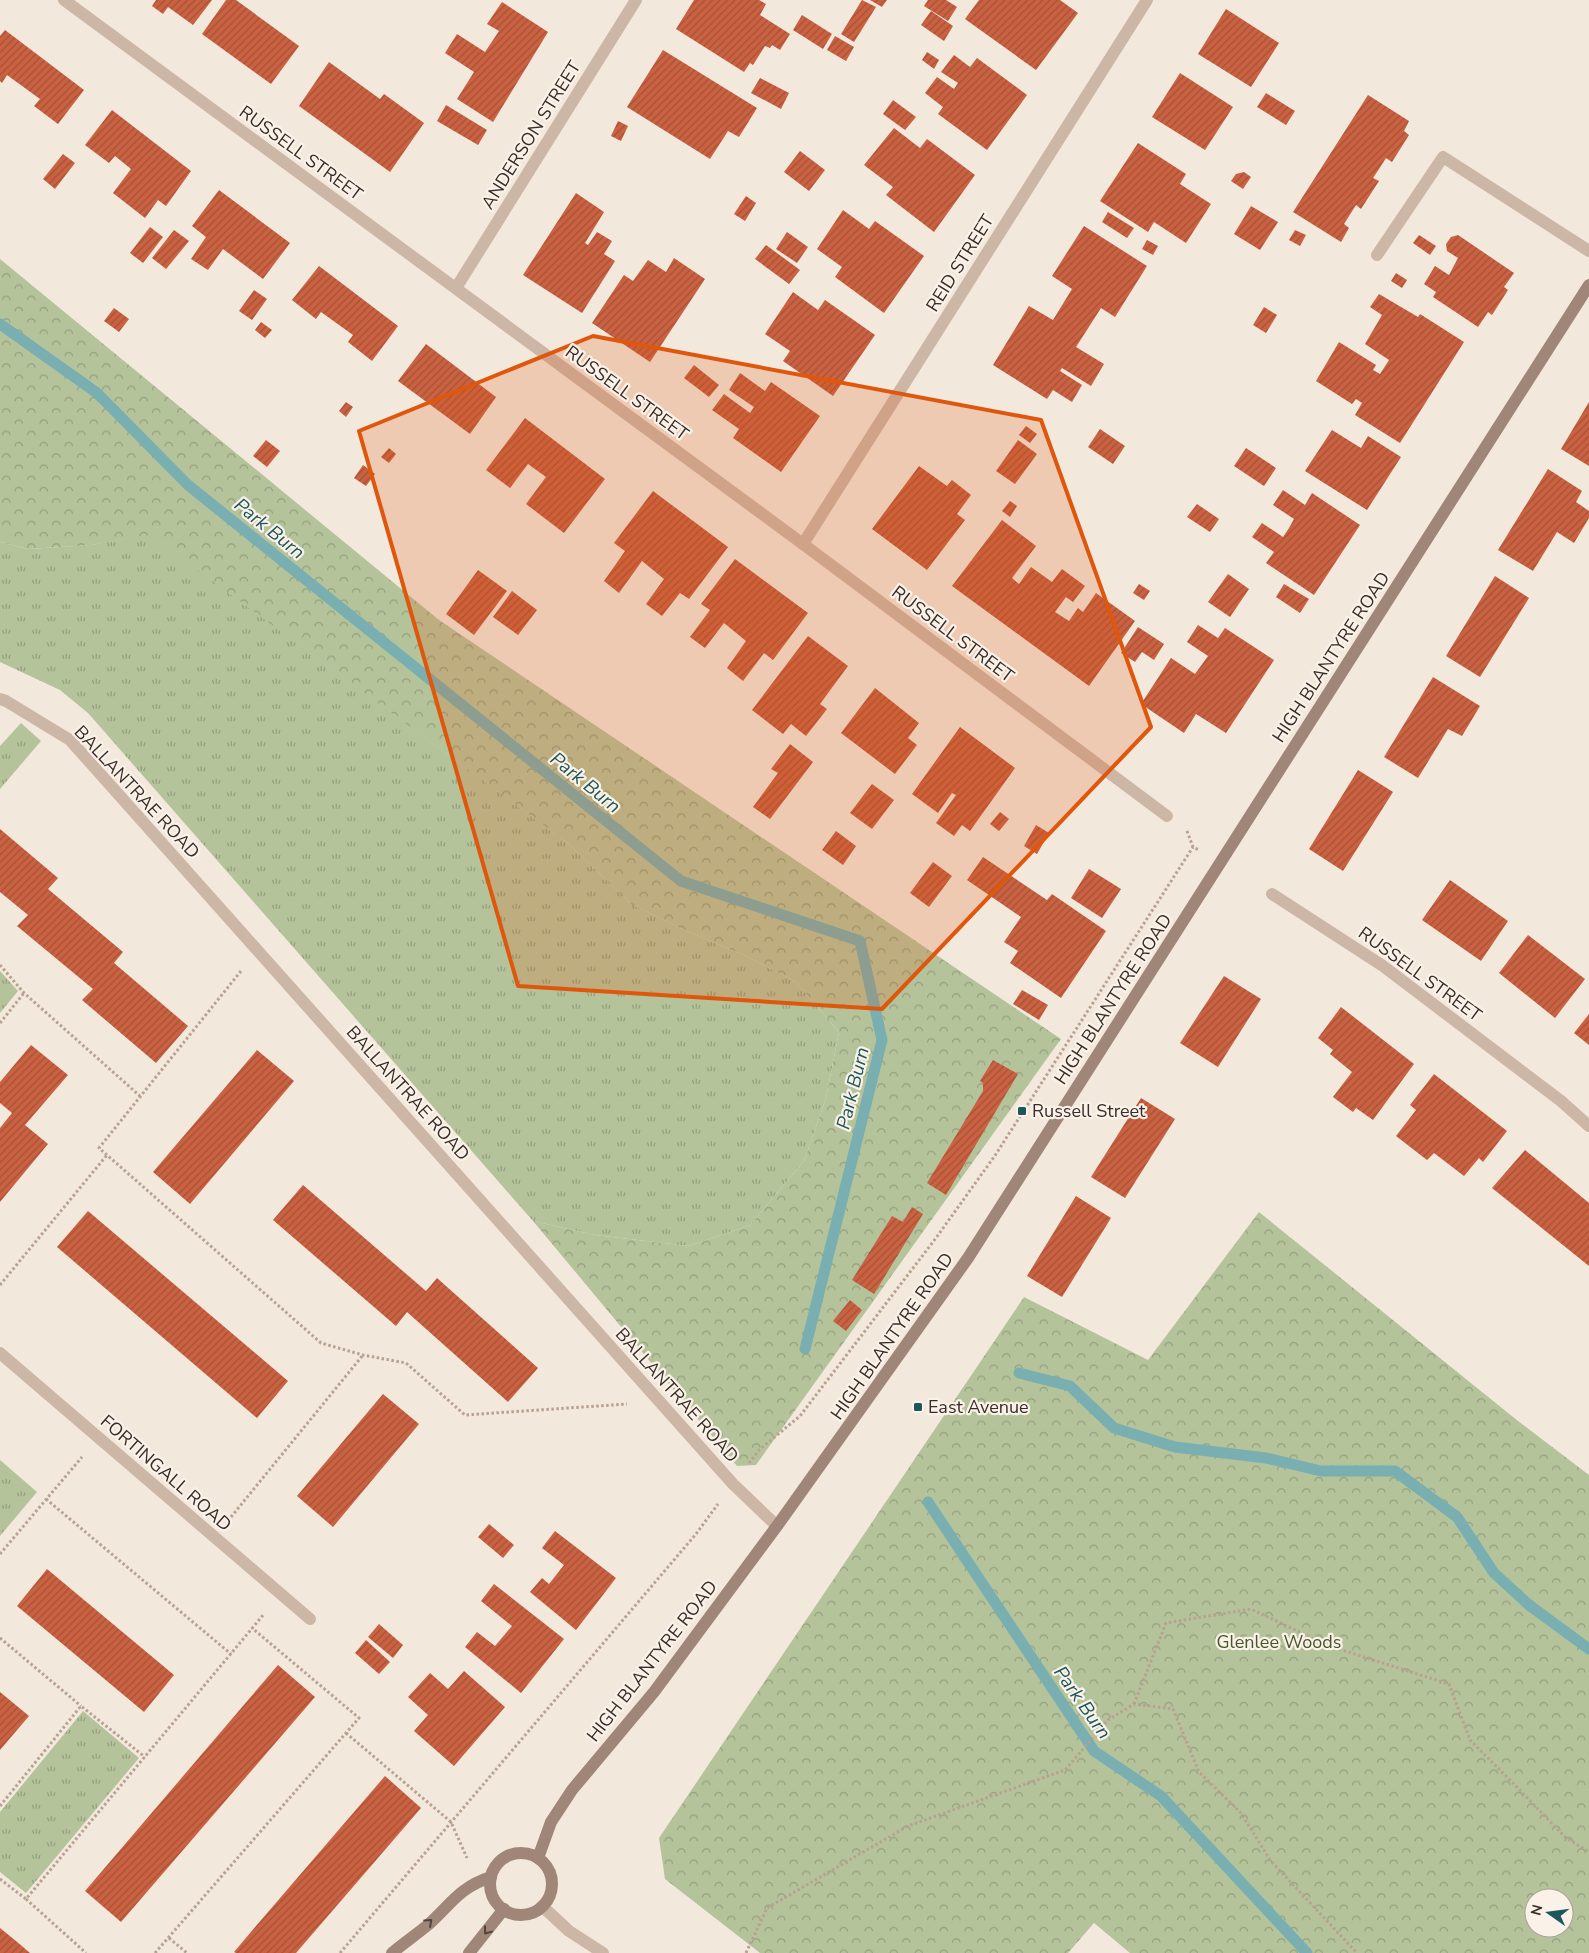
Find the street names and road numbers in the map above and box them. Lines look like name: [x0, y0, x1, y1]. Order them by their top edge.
street label: ANDERSON STREET: [476, 56, 586, 214]
street label: RUSSELL STREET: [234, 100, 368, 206]
street label: REID STREET: [921, 210, 1000, 316]
street label: RUSSELL STREET: [560, 340, 694, 446]
street label: HIGH BLANTYRE ROAD: [1267, 567, 1395, 747]
street label: RUSSELL STREET: [887, 580, 1019, 688]
street label: BALLANTRAE ROAD: [69, 720, 205, 864]
street label: HIGH BLANTYRE ROAD: [1049, 909, 1177, 1089]
street label: RUSSELL STREET: [1353, 921, 1487, 1027]
street label: BALLANTRAE ROAD: [341, 1020, 475, 1166]
street label: HIGH BLANTYRE ROAD: [825, 1248, 959, 1424]
street label: BALLANTRAE ROAD: [610, 1322, 744, 1468]
street label: FORTINGALL ROAD: [95, 1409, 237, 1537]
street label: HIGH BLANTYRE ROAD: [581, 1575, 723, 1747]

